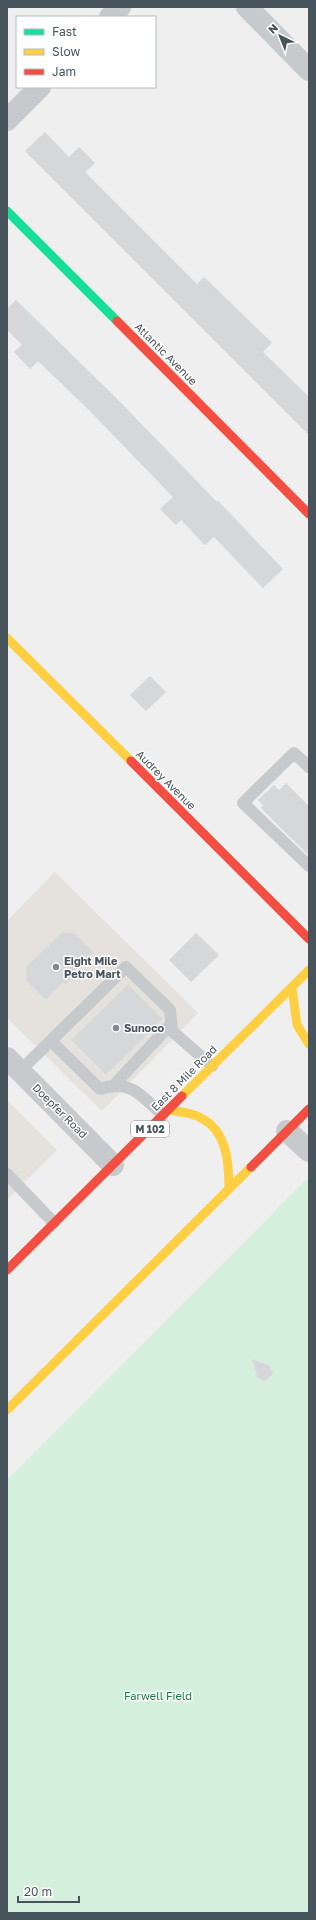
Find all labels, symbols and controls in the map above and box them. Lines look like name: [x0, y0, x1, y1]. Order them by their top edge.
legend: [16, 16, 156, 88]
north arrow: [260, 16, 300, 56]
text: N: [265, 21, 280, 36]
text: Fast: [52, 24, 77, 39]
text: Slow: [52, 44, 80, 59]
text: Jam: [52, 64, 76, 79]
street label: Atlantic Avenue: [133, 320, 200, 387]
street label: Audrey Avenue: [134, 747, 199, 812]
place label: Eight Mile Petro Mart: [64, 954, 121, 980]
marker: Eight Mile Petro Mart: [51, 962, 61, 972]
place label: Sunoco: [124, 1021, 164, 1034]
marker: Sunoco: [111, 1023, 121, 1033]
street label: East 8 Mile Road: [148, 1042, 219, 1113]
street label: Doepfer Road: [30, 1081, 90, 1141]
road number: M 102: [131, 1121, 169, 1137]
park label: Farwell Field: [124, 1689, 192, 1702]
scale bar: [18, 1878, 79, 1904]
text: 20 m: [24, 1884, 52, 1899]

